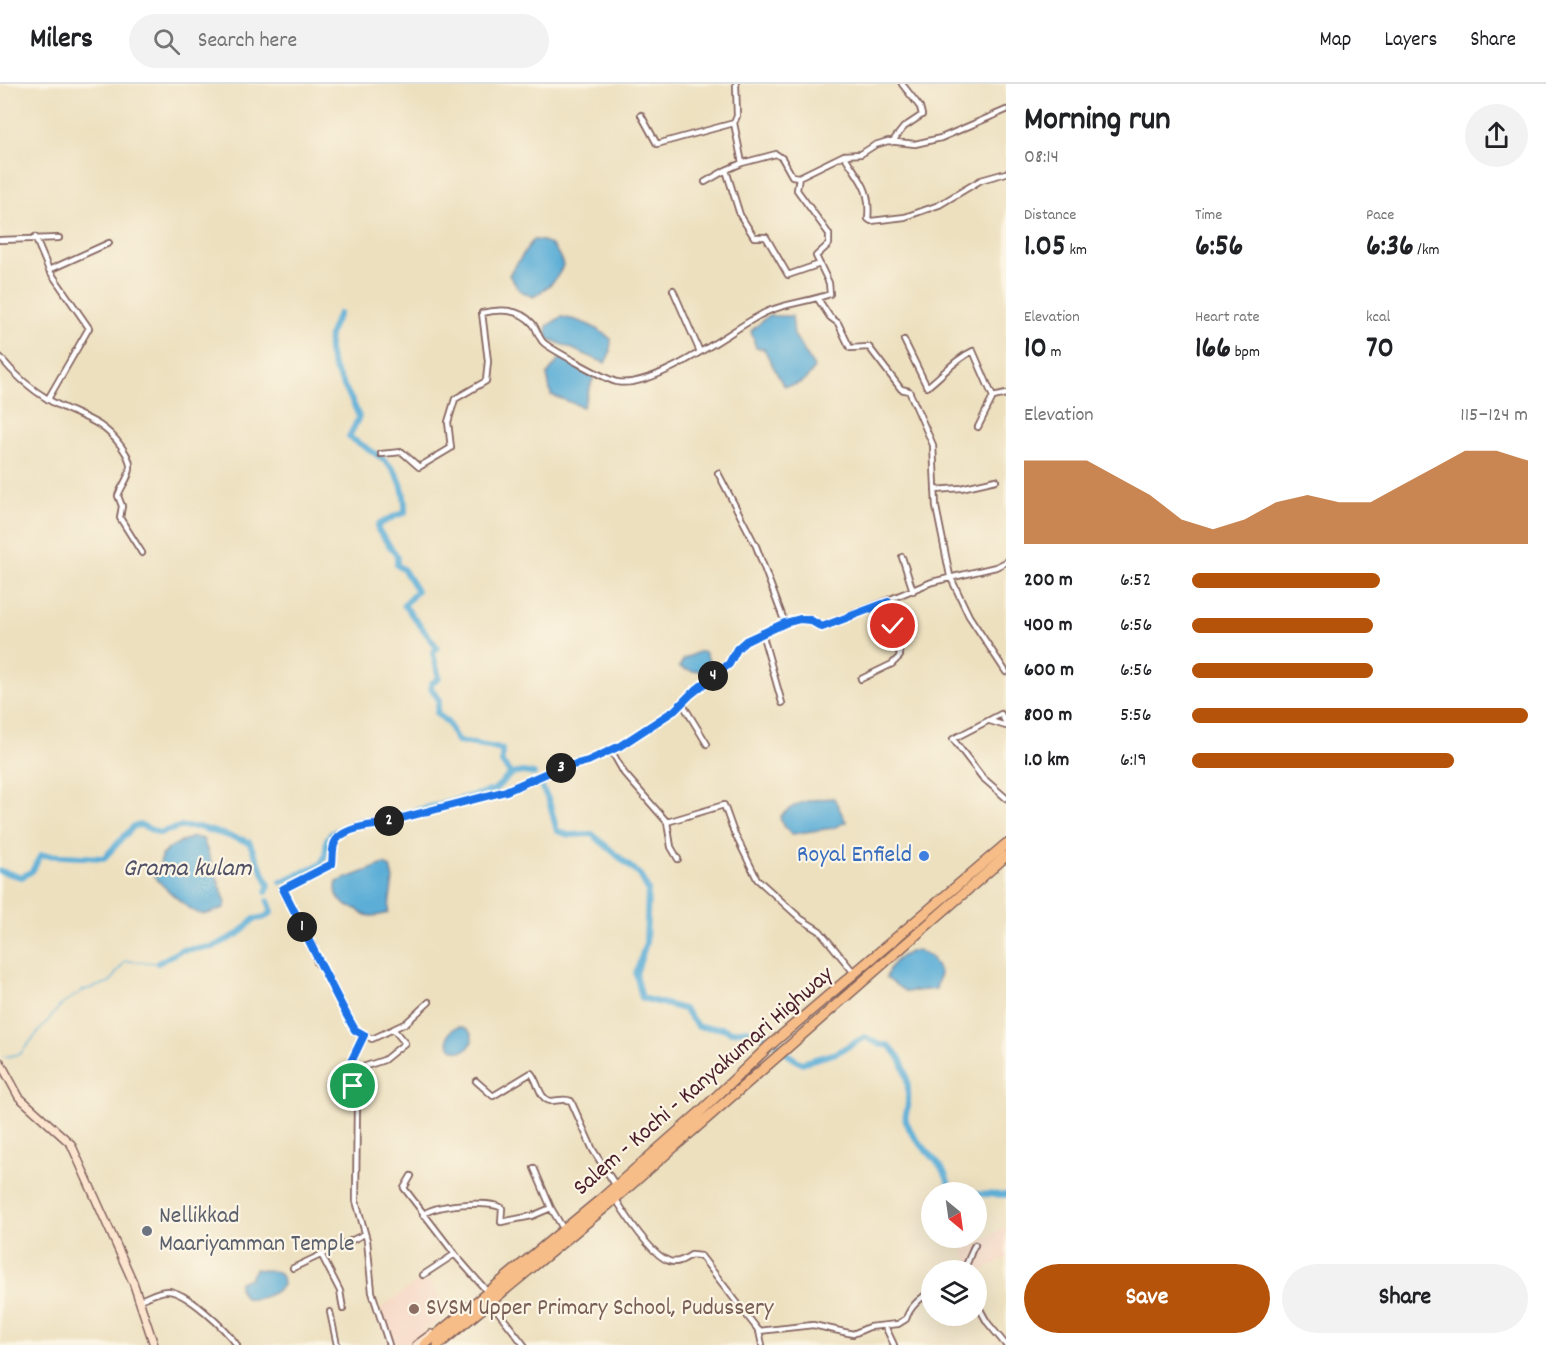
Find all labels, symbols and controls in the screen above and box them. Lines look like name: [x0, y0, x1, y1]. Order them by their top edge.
search box: [129, 14, 549, 68]
text: Milers: [30, 21, 93, 61]
icon: search: [150, 25, 183, 58]
text: Search here: [198, 26, 297, 57]
text: Map: [1320, 26, 1351, 56]
text: Layers: [1384, 26, 1437, 56]
text: Share: [1470, 26, 1516, 56]
text: Morning run: [1024, 98, 1171, 145]
button: share: [1465, 104, 1528, 167]
text: 08:14: [1024, 144, 1059, 172]
text: Distance: [1024, 204, 1076, 227]
text: Time: [1195, 204, 1222, 227]
text: Pace: [1366, 204, 1394, 227]
text: 1.05: [1024, 227, 1066, 270]
text: 6:56: [1195, 227, 1243, 270]
text: 6:36: [1366, 227, 1414, 270]
text: km: [1066, 239, 1087, 262]
text: /km: [1414, 239, 1439, 262]
text: Elevation: [1024, 306, 1080, 329]
text: Heart rate: [1195, 306, 1260, 329]
text: kcal: [1366, 306, 1390, 329]
text: 10: [1024, 329, 1047, 372]
text: 166: [1195, 329, 1231, 372]
text: 70: [1366, 329, 1394, 372]
text: m: [1047, 341, 1062, 364]
text: bpm: [1231, 341, 1260, 364]
text: Elevation: [1024, 402, 1094, 430]
text: 115–124 m: [1460, 402, 1528, 430]
text: 200 m: [1024, 567, 1073, 595]
text: 6:52: [1120, 567, 1151, 595]
pin: [867, 600, 918, 651]
icon: check: [876, 609, 909, 642]
text: 400 m: [1024, 612, 1072, 640]
text: 6:56: [1120, 612, 1152, 640]
text: 600 m: [1024, 657, 1074, 685]
text: 6:56: [1120, 657, 1152, 685]
pin: 4: [698, 661, 728, 691]
text: 4: [710, 664, 716, 687]
text: 800 m: [1024, 702, 1072, 730]
text: 5:56: [1120, 702, 1152, 730]
text: 1.0 km: [1024, 747, 1069, 775]
text: 6:19: [1120, 747, 1147, 775]
pin: 3: [546, 753, 576, 783]
text: 3: [557, 756, 565, 779]
pin: 2: [374, 806, 404, 836]
text: 2: [386, 809, 393, 832]
place label: Royal Enfield: [797, 839, 912, 873]
marker: Royal Enfield: [917, 849, 931, 863]
water label: Grama kulam: [122, 851, 253, 888]
pin: 1: [287, 912, 317, 942]
text: 1: [300, 915, 304, 938]
street label: Salem - Kochi - Kanyakumari Highway: [566, 958, 843, 1205]
pin: [327, 1060, 378, 1111]
icon: arrive: [336, 1069, 369, 1102]
north arrow: [921, 1182, 987, 1248]
map controls: [921, 1182, 987, 1326]
place label: Nellikkad Maariyamman Temple: [159, 1200, 355, 1262]
marker: Nellikkad Maariyamman Temple: [140, 1224, 154, 1238]
button: layers: [921, 1260, 987, 1326]
button: Save: [1024, 1264, 1270, 1333]
button: Share: [1282, 1264, 1528, 1333]
place label: SVSM Upper Primary School, Pudussery: [426, 1292, 775, 1326]
marker: SVSM Upper Primary School, Pudussery: [407, 1302, 421, 1316]

